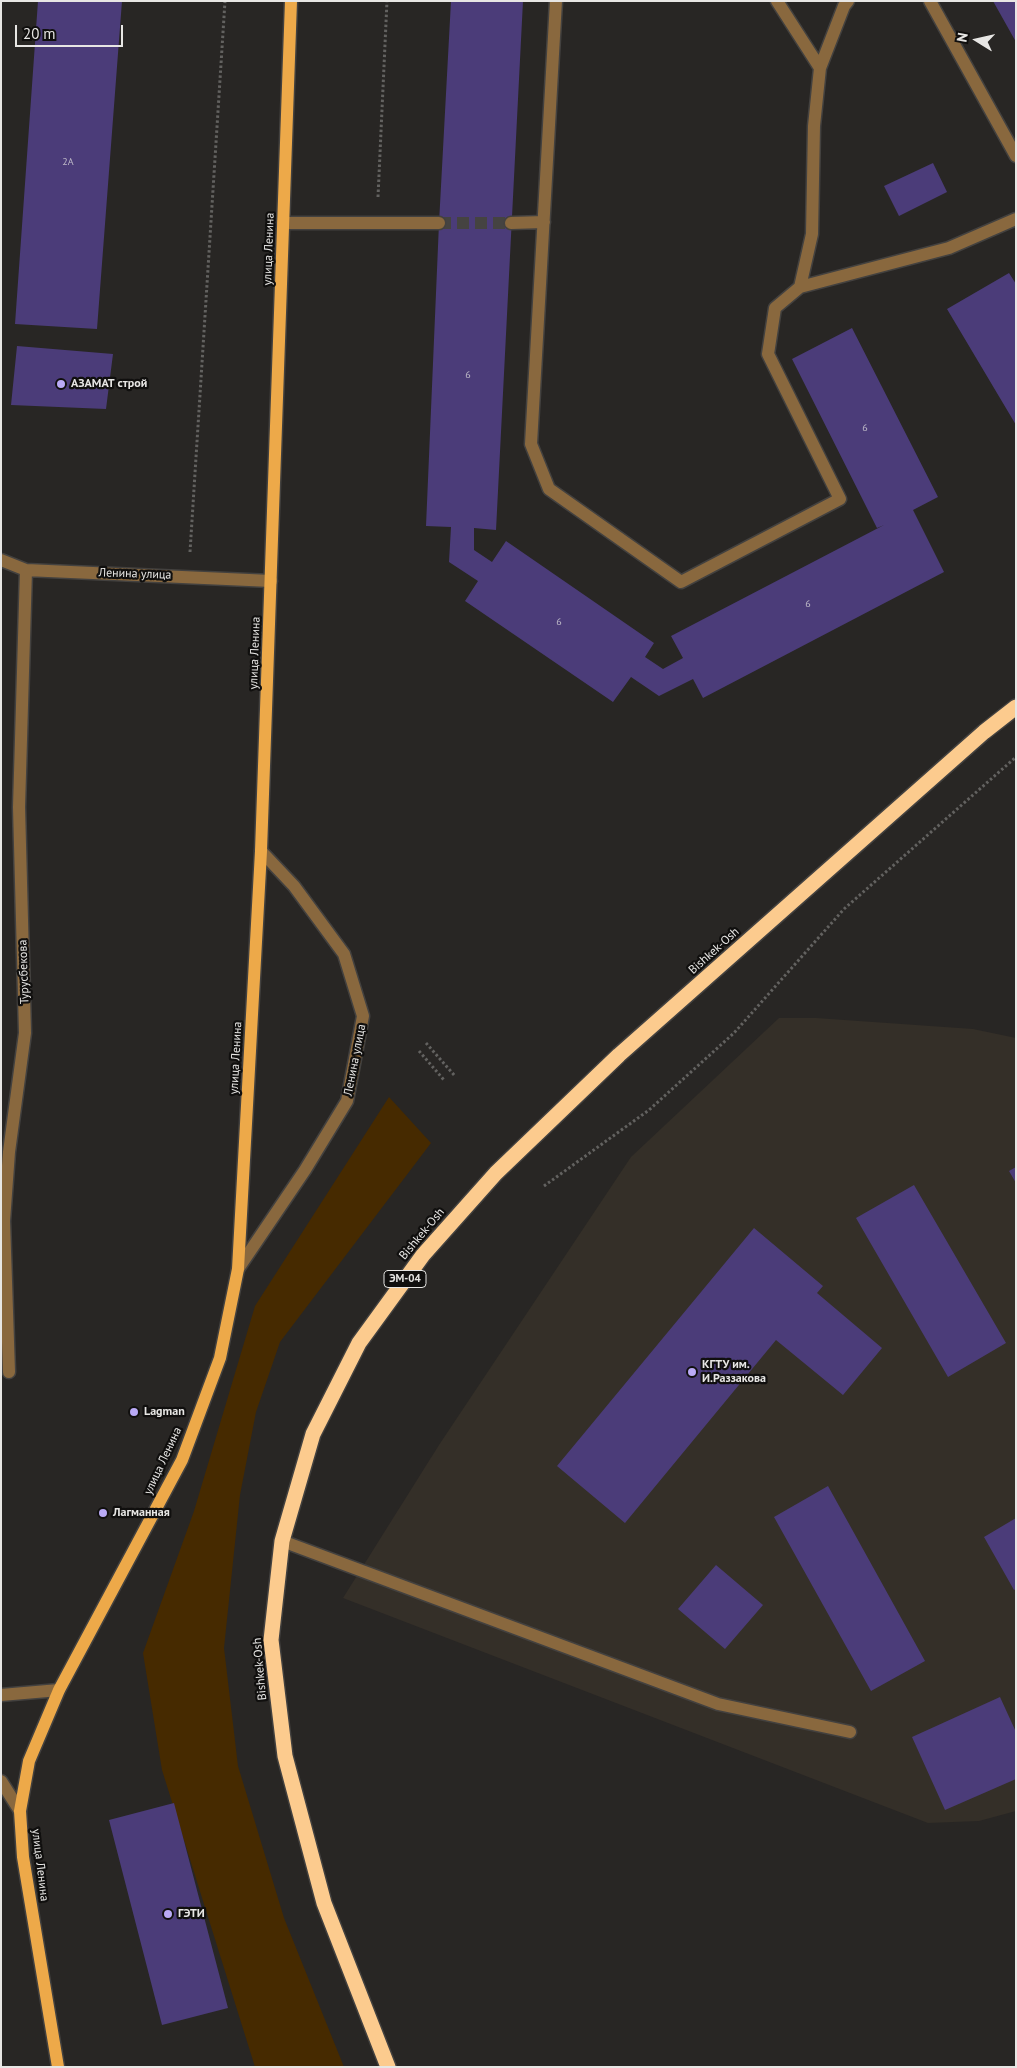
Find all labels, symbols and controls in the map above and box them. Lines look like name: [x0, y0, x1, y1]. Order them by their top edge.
scale bar: [18, 15, 125, 47]
north arrow: [952, 15, 1002, 65]
text: 20 m: [23, 24, 56, 43]
text: N: [953, 31, 972, 43]
house number: 2A: [62, 156, 74, 168]
street label: улица Ленина: [261, 212, 277, 286]
house number: 6: [465, 369, 471, 381]
place label: АЗАМАТ строй: [71, 377, 147, 391]
marker: АЗАМАТ строй: [55, 378, 67, 390]
house number: 6: [862, 422, 868, 434]
street label: Ленина улица: [98, 566, 172, 582]
house number: 6: [805, 598, 811, 610]
street label: улица Ленина: [247, 616, 263, 690]
house number: 6: [556, 616, 562, 628]
street label: Bishkek-Osh: [686, 925, 742, 977]
street label: Турусбекова: [16, 940, 32, 1004]
street label: улица Ленина: [227, 1021, 245, 1095]
street label: Ленина улица: [341, 1023, 369, 1097]
street label: Bishkek-Osh: [396, 1205, 448, 1263]
road number: ЭМ-04: [384, 1270, 426, 1288]
place label: КГТУ им. И.Раззакова: [702, 1358, 766, 1386]
marker: КГТУ им. И.Раззакова: [686, 1366, 698, 1378]
place label: Lagman: [144, 1405, 185, 1419]
marker: Lagman: [128, 1406, 140, 1418]
street label: улица Ленина: [141, 1425, 185, 1497]
place label: Лагманная: [113, 1506, 170, 1520]
marker: Лагманная: [97, 1507, 109, 1519]
street label: Bishkek-Osh: [250, 1637, 270, 1701]
street label: улица Ленина: [28, 1828, 52, 1902]
place label: ГЭТИ: [178, 1907, 205, 1921]
marker: ГЭТИ: [162, 1908, 174, 1920]

